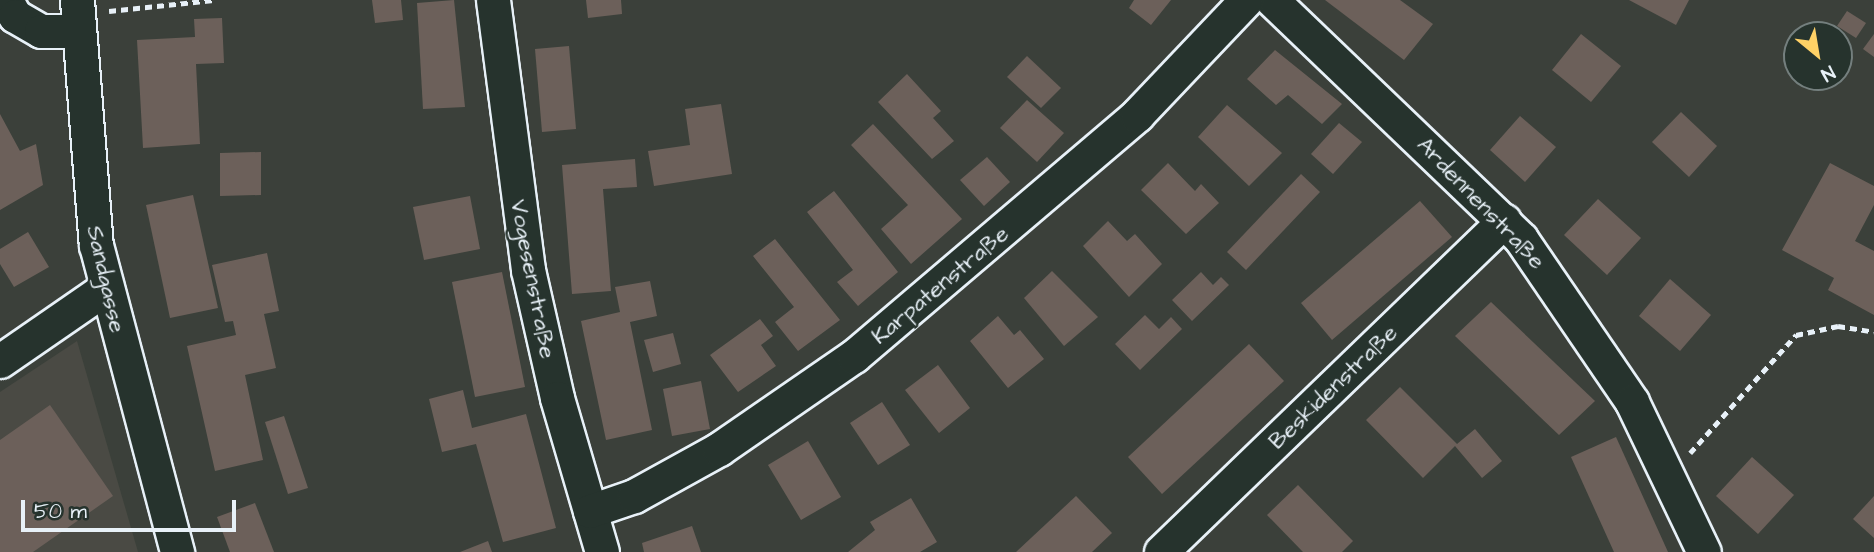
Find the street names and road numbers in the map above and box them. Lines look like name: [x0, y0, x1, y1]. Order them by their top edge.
street label: Ardennenstraße: [1411, 131, 1551, 275]
street label: Vogesenstraße: [504, 197, 562, 361]
street label: Karpatenstraße: [866, 220, 1014, 350]
street label: Sandgasse: [80, 223, 132, 335]
street label: Beskidenstraße: [1263, 319, 1403, 455]

